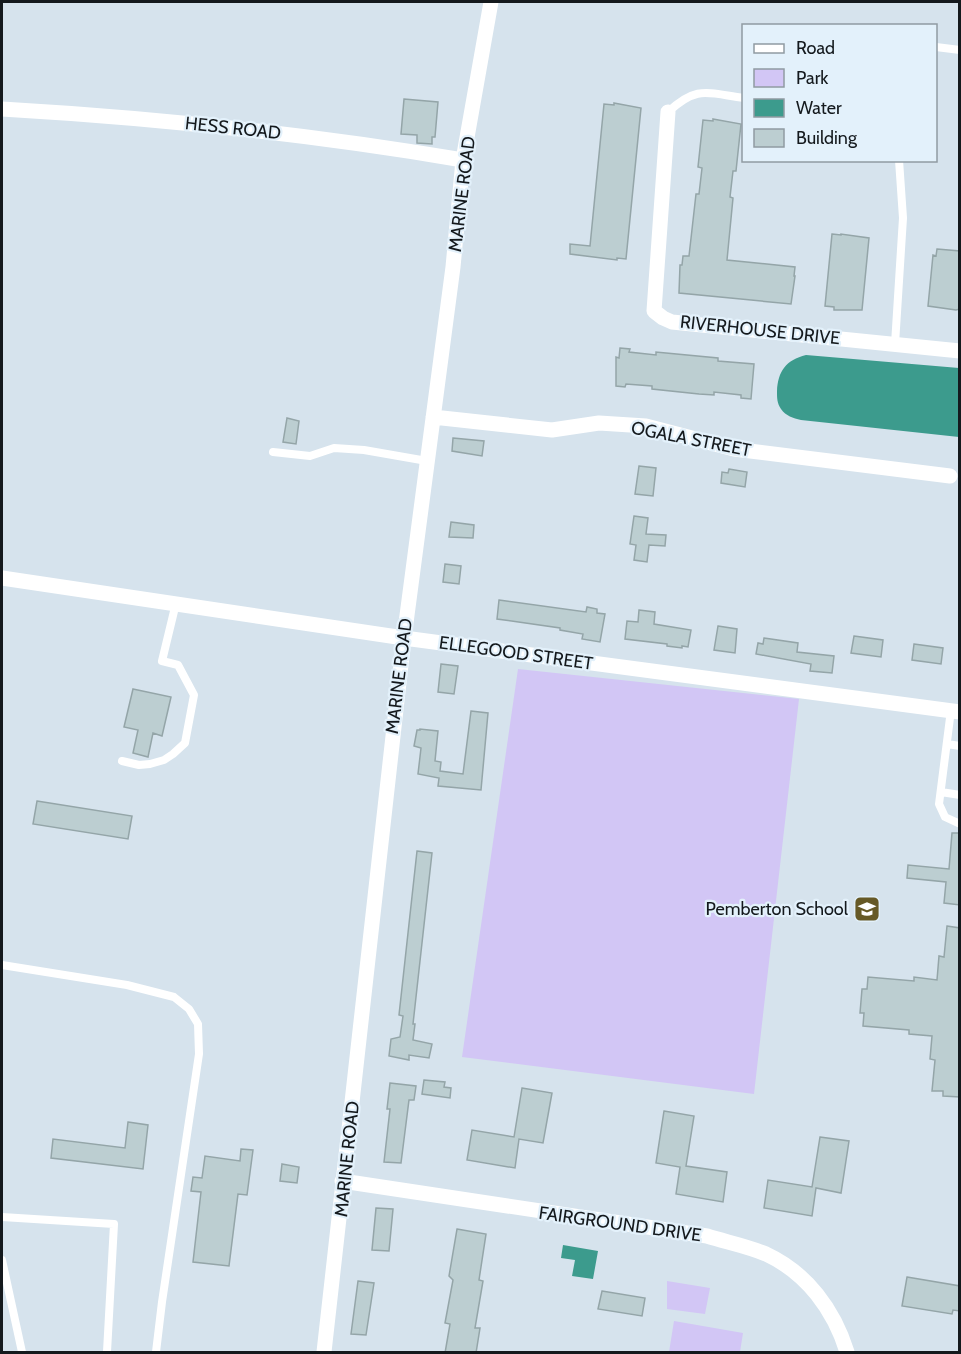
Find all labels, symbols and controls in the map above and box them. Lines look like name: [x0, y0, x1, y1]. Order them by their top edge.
legend: [742, 24, 937, 162]
text: Road: [796, 37, 835, 59]
text: Park: [796, 67, 829, 89]
text: Water: [796, 97, 842, 119]
street label: HESS ROAD: [184, 112, 282, 144]
text: Building: [796, 127, 858, 149]
street label: MARINE ROAD: [444, 135, 480, 253]
street label: RIVERHOUSE DRIVE: [679, 311, 841, 349]
street label: OGALA STREET: [629, 417, 753, 461]
street label: MARINE ROAD: [381, 617, 417, 735]
street label: ELLEGOOD STREET: [438, 631, 595, 675]
school or university icon: Pemberton School: [852, 894, 882, 924]
place label: Pemberton School: [706, 898, 849, 920]
street label: MARINE ROAD: [330, 1100, 364, 1218]
street label: FAIRGROUND DRIVE: [537, 1202, 703, 1246]

